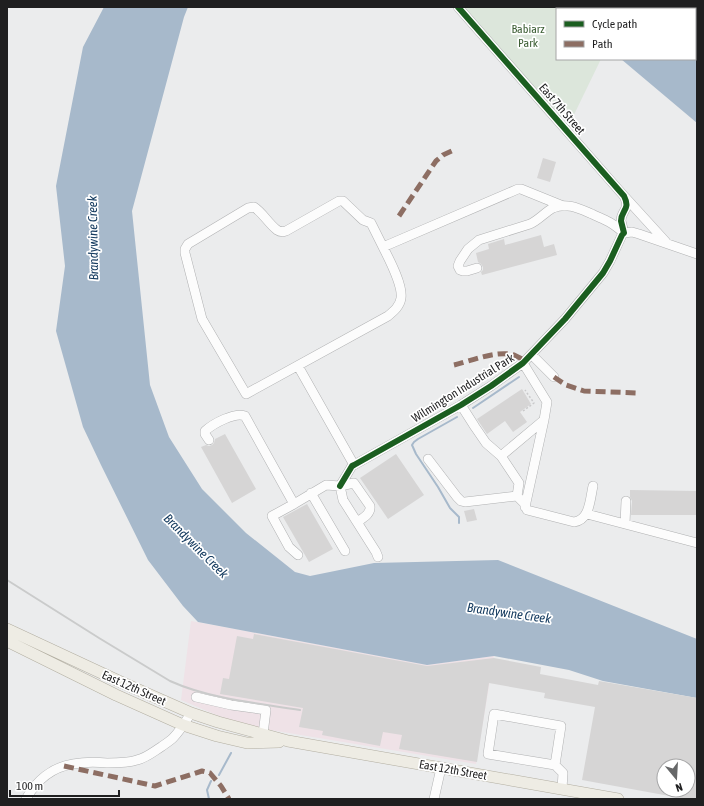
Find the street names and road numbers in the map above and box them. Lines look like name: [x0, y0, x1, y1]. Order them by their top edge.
street label: East 7th Street: [536, 81, 588, 138]
street label: Wilmington Industrial Park: [409, 350, 517, 425]
street label: East 12th Street: [100, 668, 169, 709]
street label: East 12th Street: [418, 757, 489, 783]

